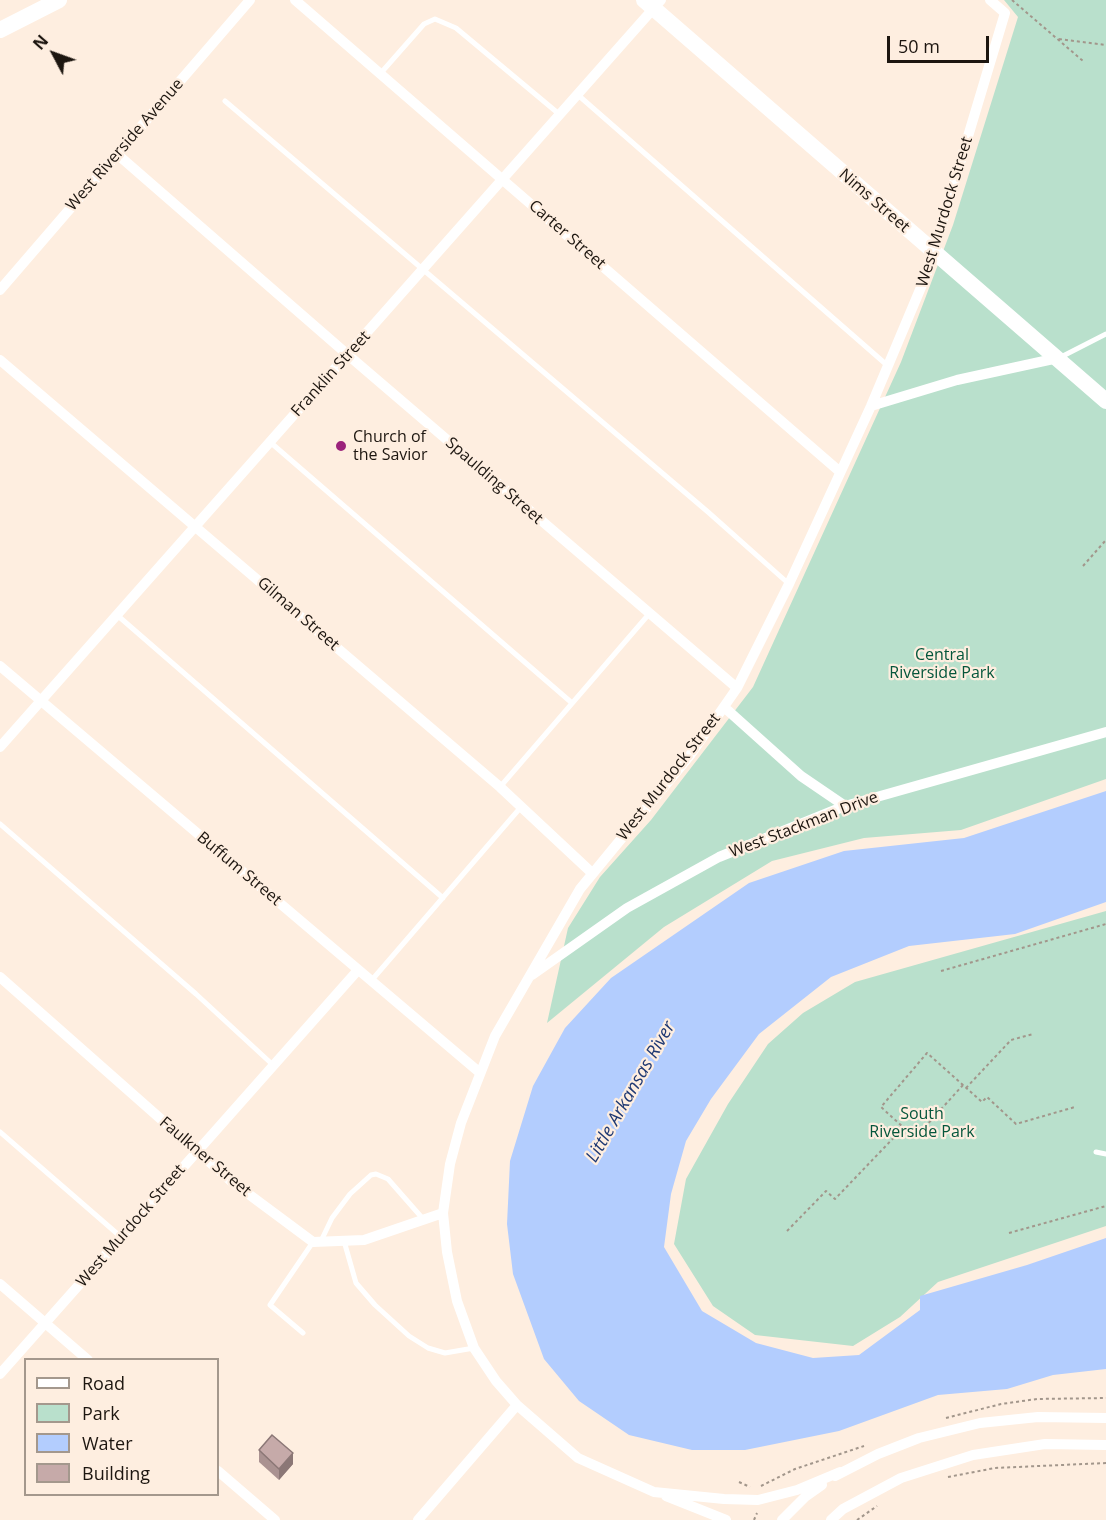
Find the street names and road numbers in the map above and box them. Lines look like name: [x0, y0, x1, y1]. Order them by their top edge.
street label: West Riverside Avenue: [62, 75, 188, 215]
street label: West Murdock Street: [913, 134, 977, 290]
street label: Nims Street: [835, 165, 913, 237]
street label: Carter Street: [525, 196, 609, 274]
street label: Franklin Street: [288, 327, 374, 421]
street label: Spaulding Street: [441, 434, 547, 528]
street label: Gilman Street: [253, 573, 343, 655]
street label: West Murdock Street: [613, 710, 725, 844]
street label: West Stackman Drive: [727, 788, 881, 862]
street label: Buffum Street: [193, 828, 285, 910]
street label: Faulkner Street: [155, 1113, 255, 1201]
street label: West Murdock Street: [72, 1161, 190, 1291]

